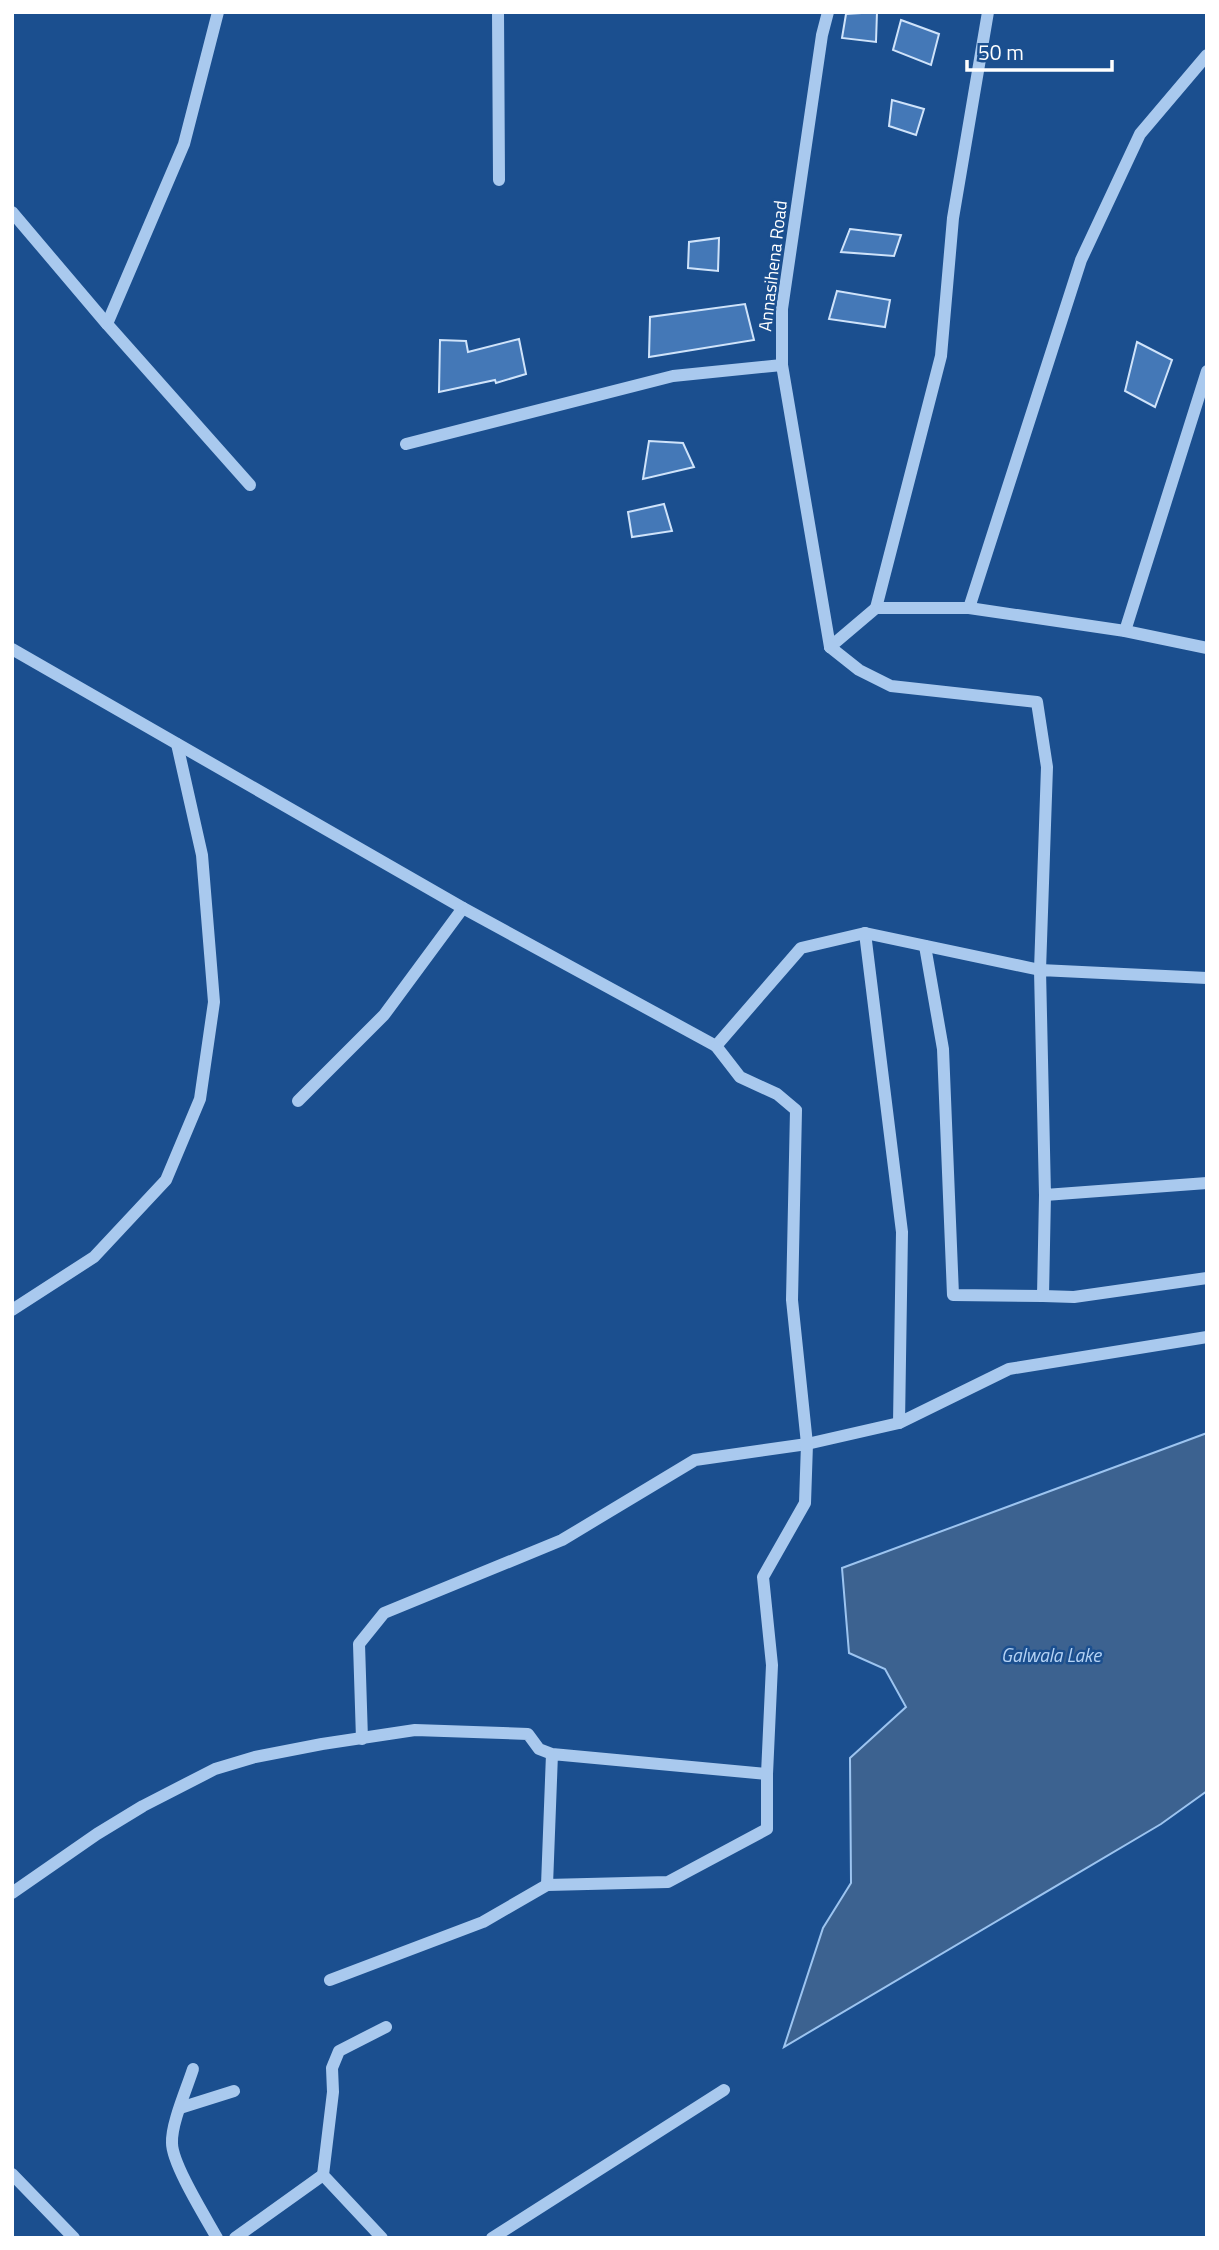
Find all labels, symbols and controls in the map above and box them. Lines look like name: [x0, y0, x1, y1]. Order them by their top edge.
scale bar: [967, 28, 1112, 72]
text: 50 m: [978, 36, 1024, 68]
street label: Annasihena Road: [751, 199, 794, 333]
water label: Galwala Lake: [1001, 1640, 1102, 1669]

